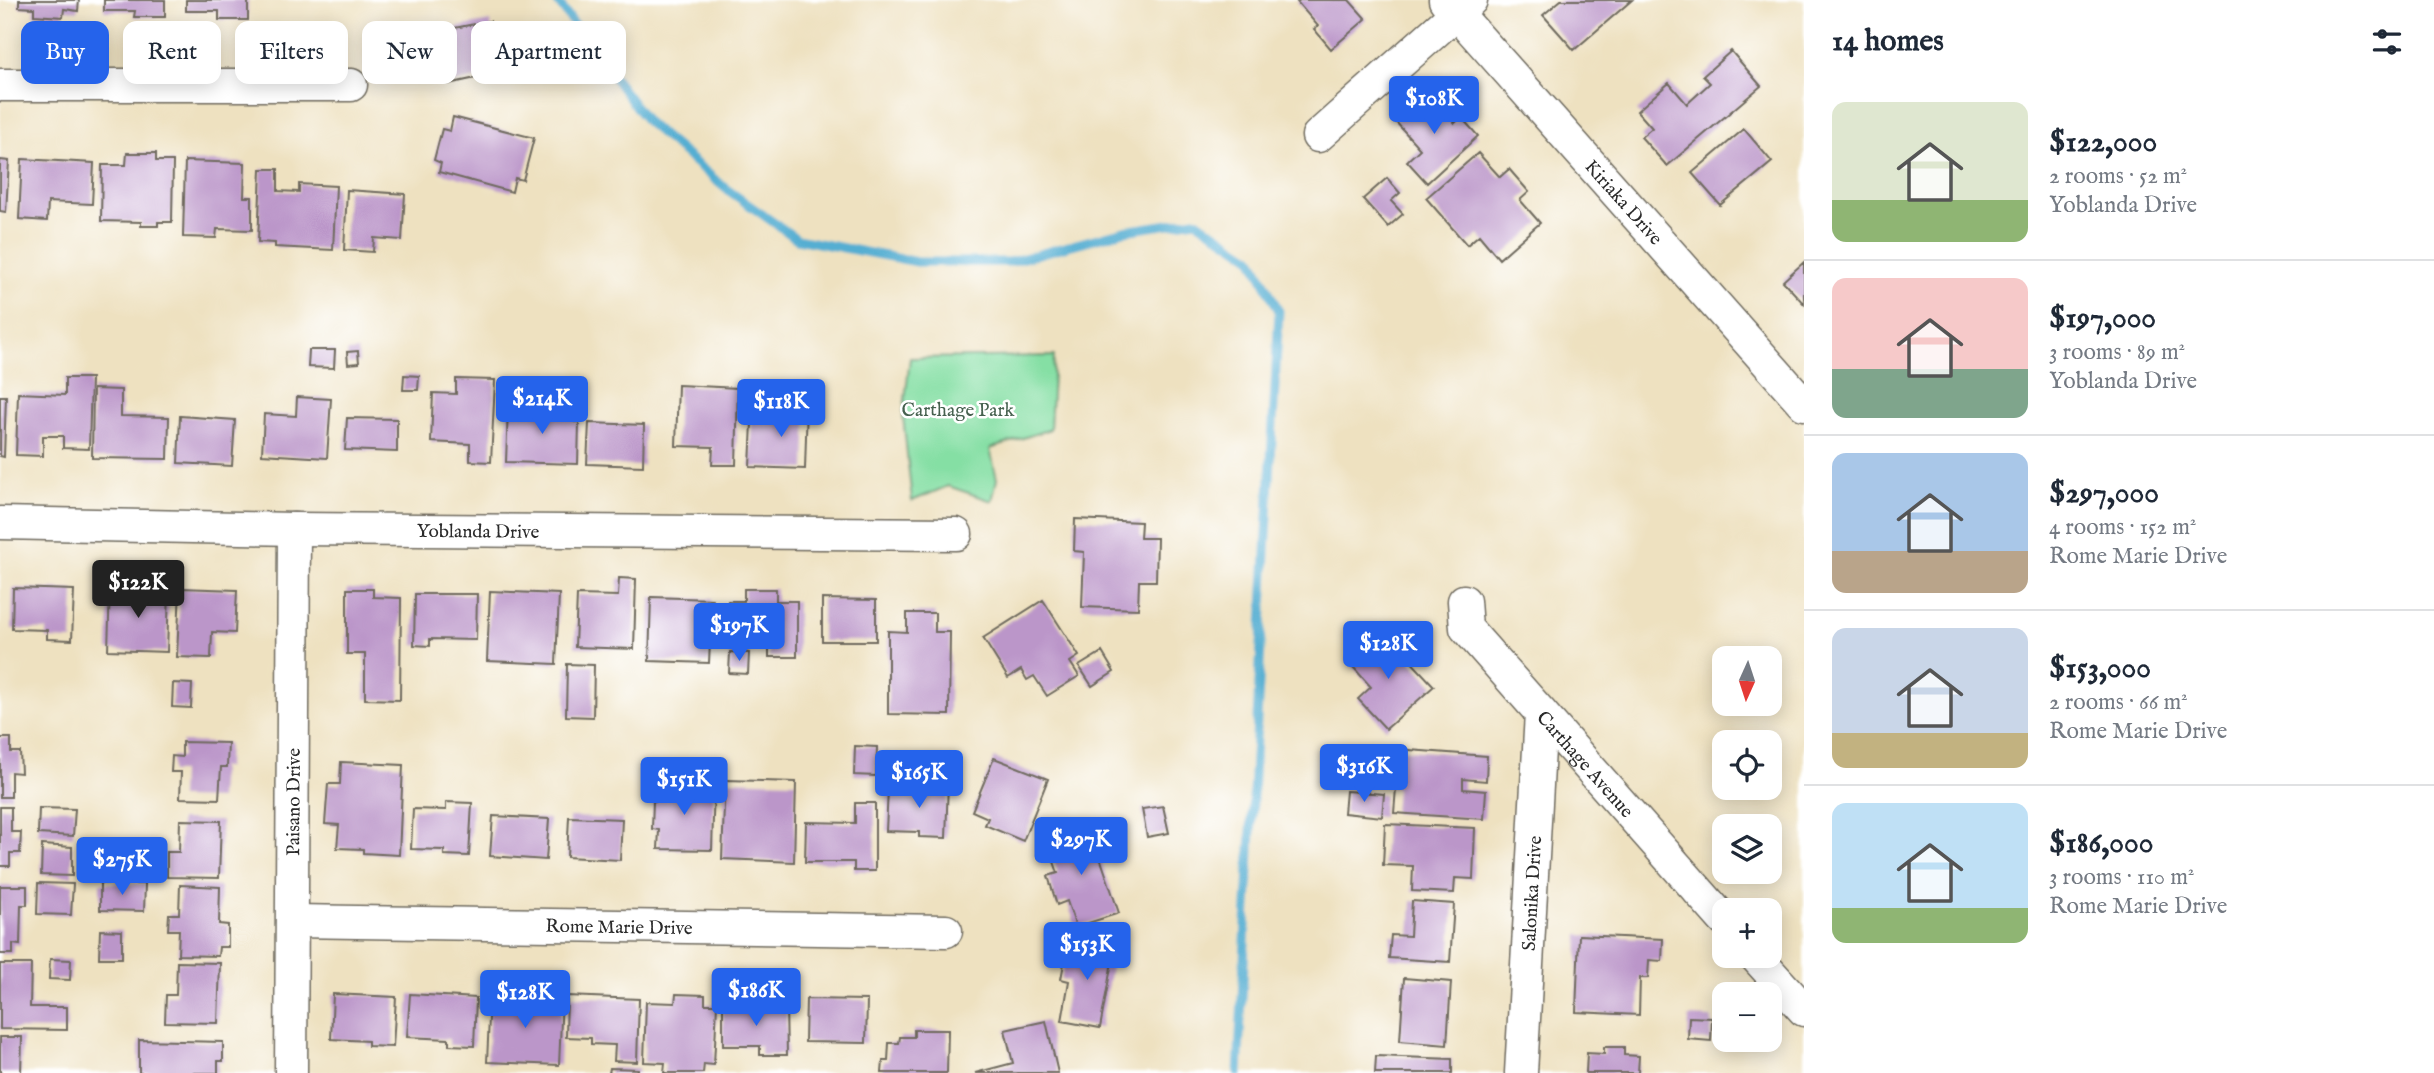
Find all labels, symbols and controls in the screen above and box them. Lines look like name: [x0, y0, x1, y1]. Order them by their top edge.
chip: Buy: [21, 21, 109, 84]
chip: Rent: [123, 21, 221, 84]
chip: Filters: [235, 21, 348, 84]
chip: New: [362, 21, 457, 84]
chip: Apartment: [471, 21, 626, 84]
text: 14 homes: [1832, 23, 1944, 61]
icon: filters: [2368, 23, 2406, 61]
pin: $108K: [1385, 76, 1483, 136]
text: $108K: [1405, 84, 1463, 113]
text: $122,000: [2049, 124, 2157, 162]
icon: home: [1888, 130, 1972, 214]
street label: Kiriaka Drive: [1579, 156, 1667, 251]
text: 2 rooms · 52 m²: [2049, 162, 2187, 191]
text: Yoblanda Drive: [2049, 191, 2197, 220]
text: $197,000: [2049, 300, 2156, 338]
icon: home: [1888, 306, 1972, 390]
text: 3 rooms · 89 m²: [2049, 338, 2185, 367]
text: Yoblanda Drive: [2049, 367, 2197, 396]
pin: $214K: [493, 376, 591, 436]
pin: $118K: [732, 380, 830, 439]
text: $214K: [512, 384, 572, 413]
text: $118K: [753, 387, 809, 416]
park label: Carthage Park: [902, 399, 1015, 423]
text: $297,000: [2049, 475, 2159, 513]
icon: home: [1888, 481, 1972, 565]
text: 4 rooms · 152 m²: [2049, 513, 2196, 542]
street label: Yoblanda Drive: [417, 520, 540, 545]
text: Rome Marie Drive: [2049, 542, 2227, 571]
pin: $122K: [89, 560, 187, 620]
text: $122K: [108, 568, 168, 597]
pin: $197K: [690, 604, 788, 663]
text: $197K: [710, 611, 768, 640]
pin: $128K: [1339, 622, 1437, 681]
text: $128K: [1359, 629, 1417, 658]
north arrow: [1712, 646, 1782, 716]
map controls: [1712, 646, 1782, 1052]
text: $153,000: [2049, 650, 2151, 688]
icon: home: [1888, 656, 1972, 740]
text: 2 rooms · 66 m²: [2049, 688, 2188, 717]
street label: Carthage Avenue: [1531, 706, 1638, 824]
text: Rome Marie Drive: [2049, 717, 2227, 746]
button: locate: [1712, 730, 1782, 800]
pin: $316K: [1315, 744, 1413, 804]
street label: Paisano Drive: [282, 748, 307, 856]
pin: $165K: [870, 750, 968, 810]
text: $316K: [1336, 752, 1392, 781]
pin: $151K: [635, 758, 733, 817]
text: $165K: [891, 758, 947, 787]
text: $151K: [657, 765, 711, 794]
button: layers: [1712, 814, 1782, 884]
pin: $297K: [1032, 818, 1130, 877]
text: $297K: [1051, 825, 1111, 854]
text: $186,000: [2049, 825, 2153, 863]
icon: home: [1888, 831, 1972, 915]
street label: Salonika Drive: [1518, 835, 1548, 952]
pin: $275K: [73, 838, 171, 897]
text: $275K: [93, 845, 152, 874]
text: 3 rooms · 110 m²: [2049, 863, 2194, 892]
text: Rome Marie Drive: [2049, 892, 2227, 921]
button: +: [1712, 898, 1782, 968]
street label: Rome Marie Drive: [545, 915, 693, 941]
pin: $153K: [1038, 922, 1136, 982]
text: $153K: [1060, 930, 1114, 959]
pin: $186K: [707, 968, 805, 1028]
pin: $128K: [476, 970, 574, 1030]
text: $186K: [728, 976, 784, 1005]
text: $128K: [496, 978, 554, 1007]
button: −: [1712, 982, 1782, 1052]

